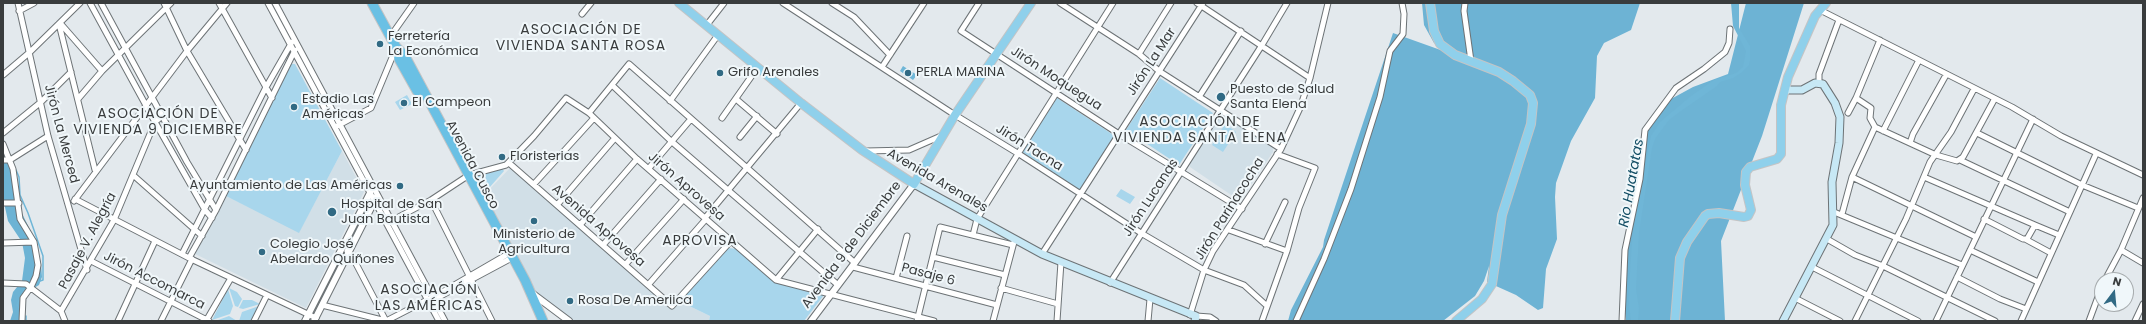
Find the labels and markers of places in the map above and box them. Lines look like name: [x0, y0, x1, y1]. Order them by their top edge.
place label: Ferretería La Económica: [388, 29, 479, 60]
marker: Ferretería La Económica: [375, 39, 385, 49]
place label: Grifo Arenales: [728, 65, 819, 81]
place label: PERLA MARINA: [916, 65, 1005, 81]
marker: Grifo Arenales: [715, 68, 725, 78]
marker: PERLA MARINA: [903, 68, 913, 78]
place label: Puesto de Salud Santa Elena: [1230, 82, 1334, 113]
marker: Puesto de Salud Santa Elena: [1215, 91, 1227, 103]
place label: Estadio Las Américas: [302, 92, 374, 123]
place label: El Campeon: [412, 95, 491, 111]
marker: El Campeon: [399, 98, 409, 108]
marker: Estadio Las Américas: [289, 102, 299, 112]
place label: Floristerias: [510, 149, 579, 165]
marker: Floristerias: [497, 152, 507, 162]
place label: Ayuntamiento de Las Américas: [190, 178, 392, 194]
marker: Ayuntamiento de Las Américas: [395, 181, 405, 191]
place label: Hospital de San Juan Bautista: [341, 197, 442, 228]
marker: Hospital de San Juan Bautista: [326, 206, 338, 218]
marker: Ministerio de Agricultura: [529, 216, 539, 226]
place label: Ministerio de Agricultura: [493, 227, 575, 258]
place label: Colegio José Abelardo Quiñones: [270, 237, 395, 268]
marker: Colegio José Abelardo Quiñones: [257, 247, 267, 257]
place label: Rosa De Ameriica: [578, 293, 692, 309]
marker: Rosa De Ameriica: [565, 296, 575, 306]

